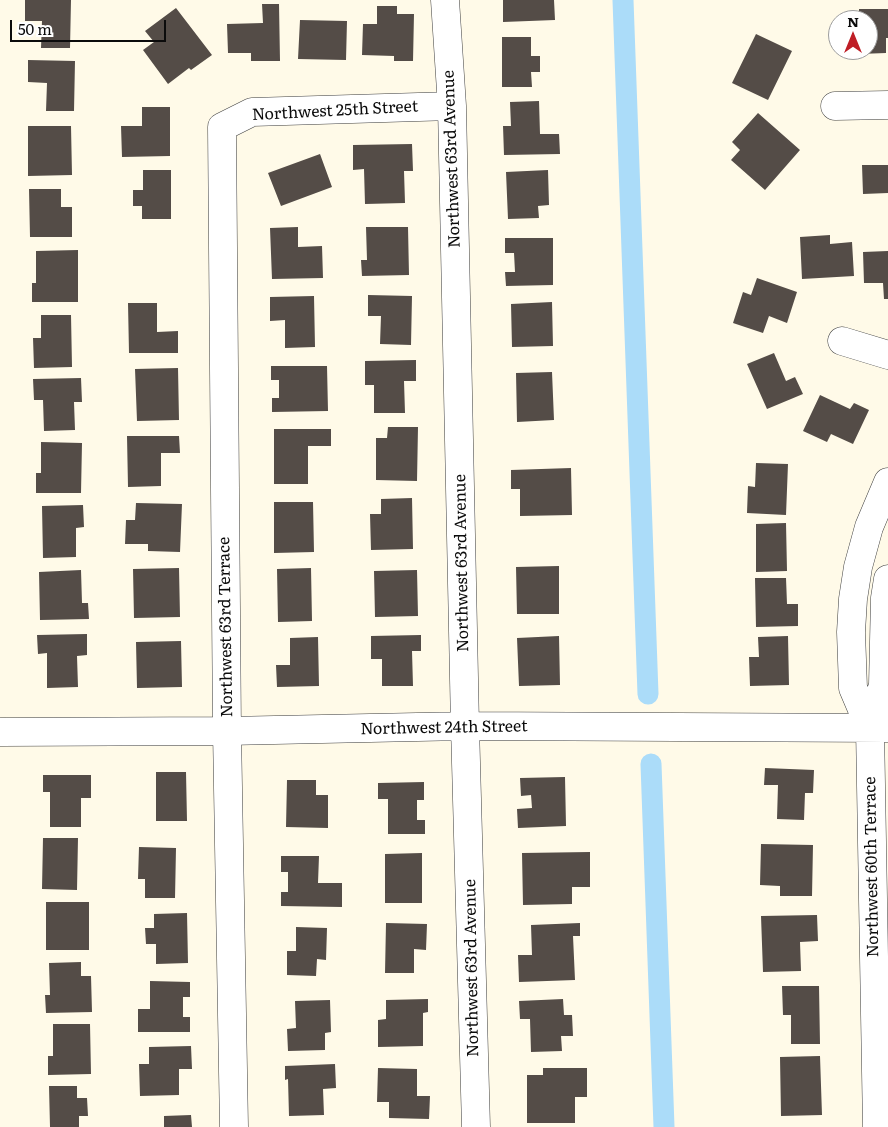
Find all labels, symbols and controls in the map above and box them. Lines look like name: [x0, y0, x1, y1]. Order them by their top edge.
scale bar: [12, 10, 169, 42]
north arrow: [828, 10, 878, 60]
text: N: [847, 11, 859, 31]
text: 50 m: [18, 17, 52, 40]
street label: Northwest 63rd Avenue: [439, 70, 465, 248]
street label: Northwest 25th Street: [251, 97, 419, 125]
street label: Northwest 63rd Avenue: [451, 474, 473, 652]
street label: Northwest 63rd Terrace: [215, 537, 237, 717]
street label: Northwest 24th Street: [360, 717, 528, 739]
street label: Northwest 60th Terrace: [861, 776, 883, 958]
street label: Northwest 63rd Avenue: [461, 879, 483, 1057]

